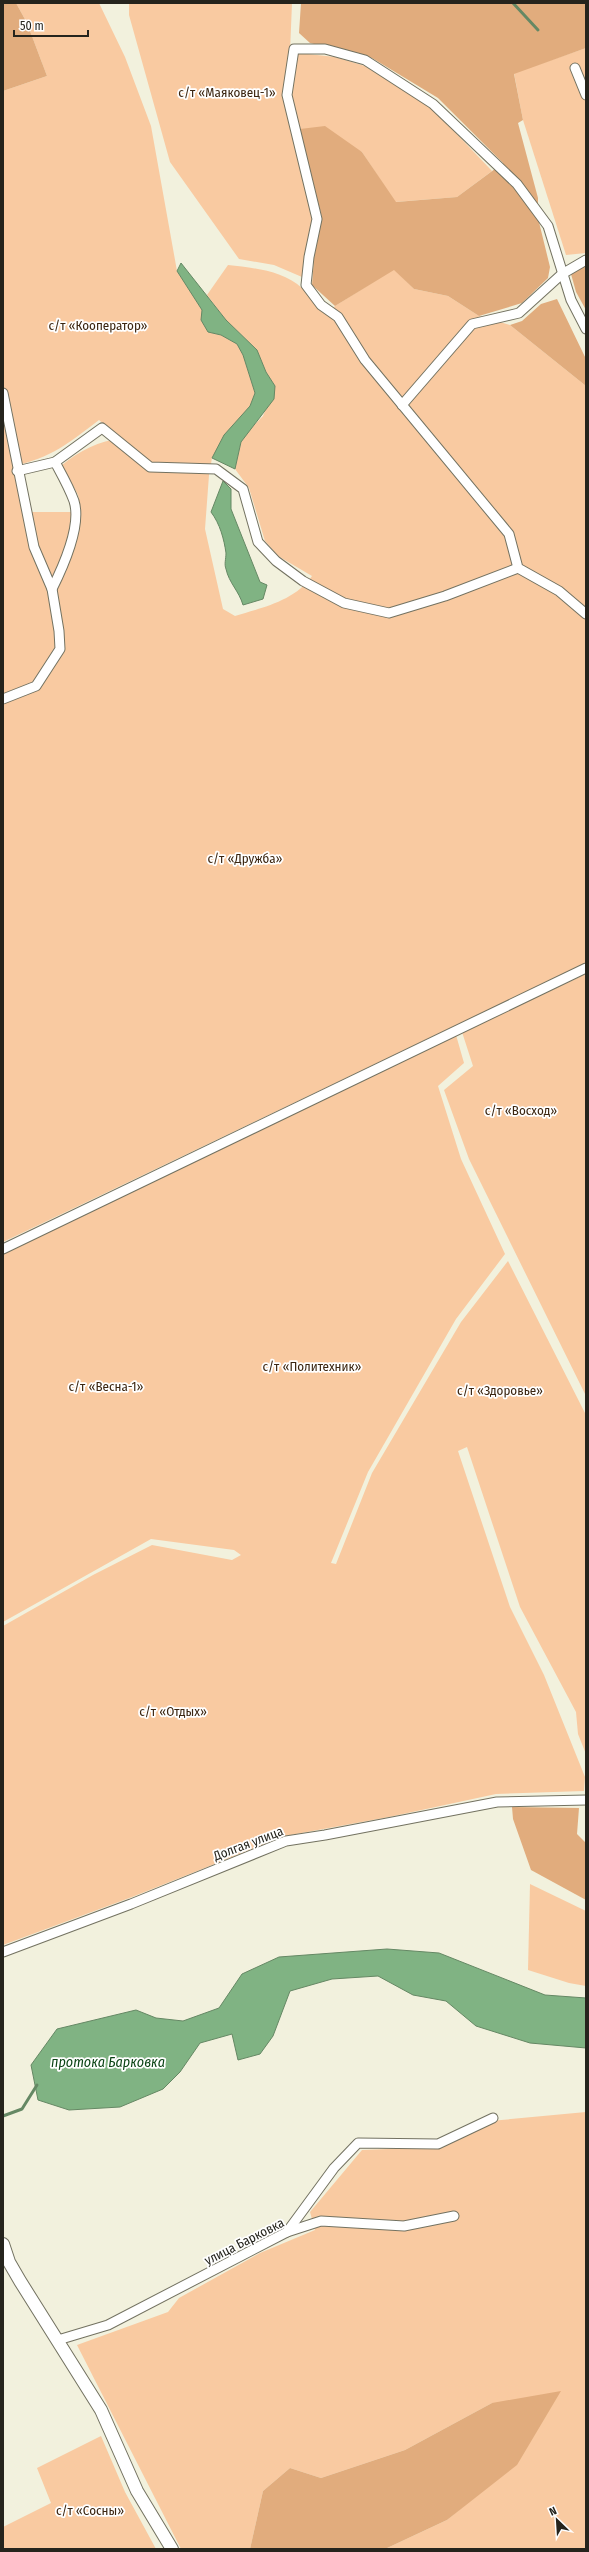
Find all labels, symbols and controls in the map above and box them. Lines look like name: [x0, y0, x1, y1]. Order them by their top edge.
scale bar: [14, 12, 88, 38]
text: 50 m: [20, 19, 44, 33]
park label: с/т «Маяковец-1»: [178, 85, 276, 100]
park label: с/т «Кооператор»: [48, 318, 148, 333]
park label: с/т «Дружба»: [207, 851, 283, 866]
park label: с/т «Восход»: [485, 1103, 557, 1118]
park label: с/т «Политехник»: [262, 1359, 362, 1374]
park label: с/т «Весна-1»: [68, 1379, 144, 1394]
park label: с/т «Здоровье»: [457, 1383, 543, 1398]
park label: с/т «Отдых»: [139, 1704, 207, 1719]
street label: Долгая улица: [210, 1823, 285, 1864]
water label: протока Барковка: [51, 2054, 165, 2071]
street label: улица Барковка: [202, 2215, 287, 2268]
north arrow: [537, 2500, 577, 2540]
park label: с/т «Сосны»: [56, 2503, 124, 2518]
text: N: [547, 2504, 559, 2519]

